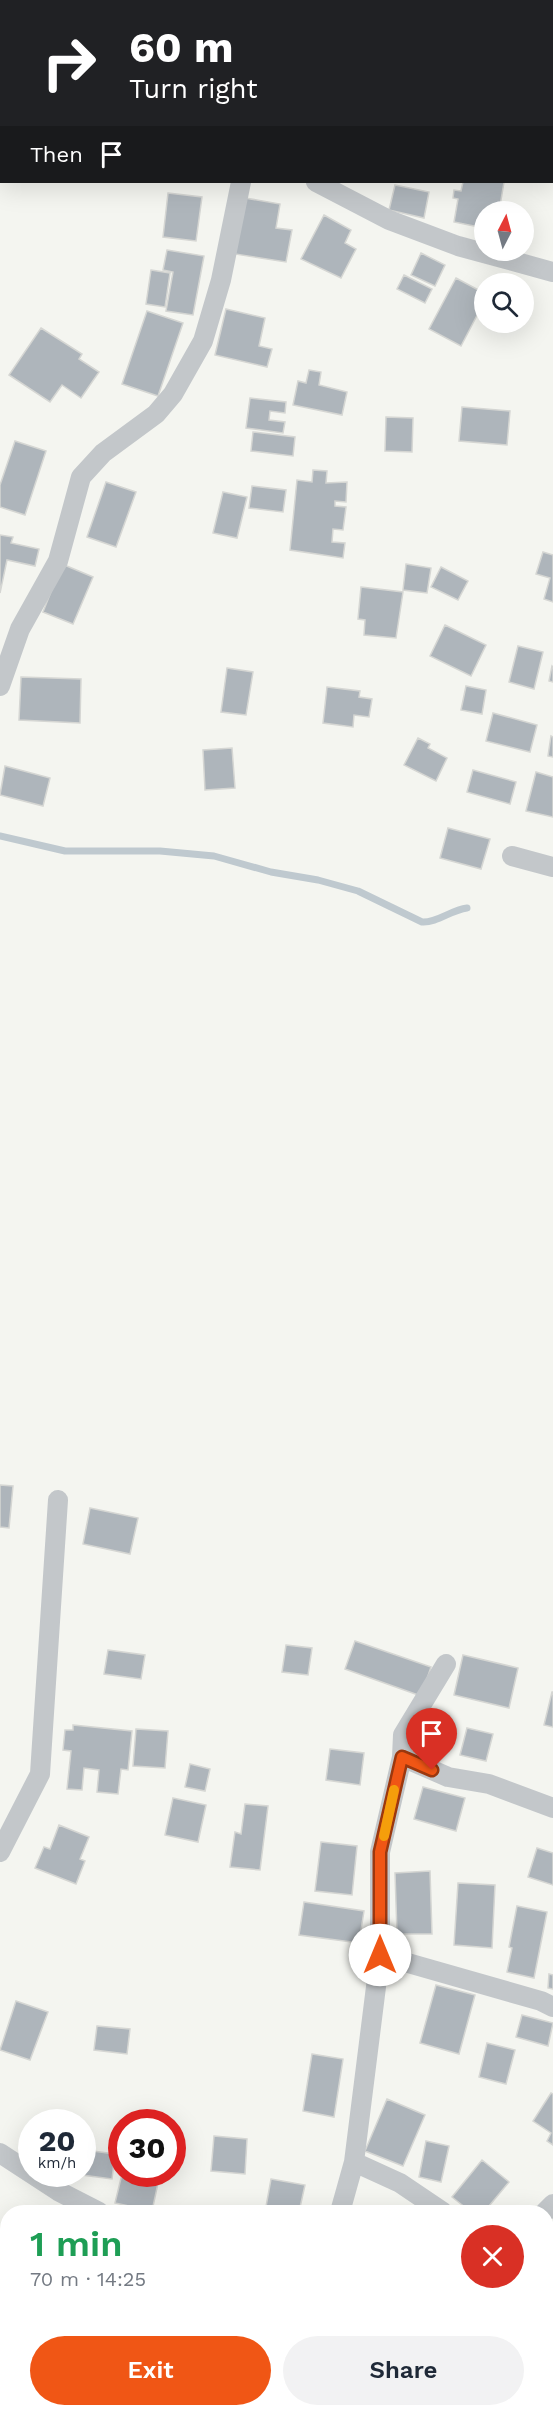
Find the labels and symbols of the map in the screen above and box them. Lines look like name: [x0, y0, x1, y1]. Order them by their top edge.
north arrow: [474, 201, 534, 261]
pin: [406, 1708, 457, 1770]
position arrow: [348, 1923, 412, 1987]
speed limit sign: 30: [108, 2109, 186, 2187]

